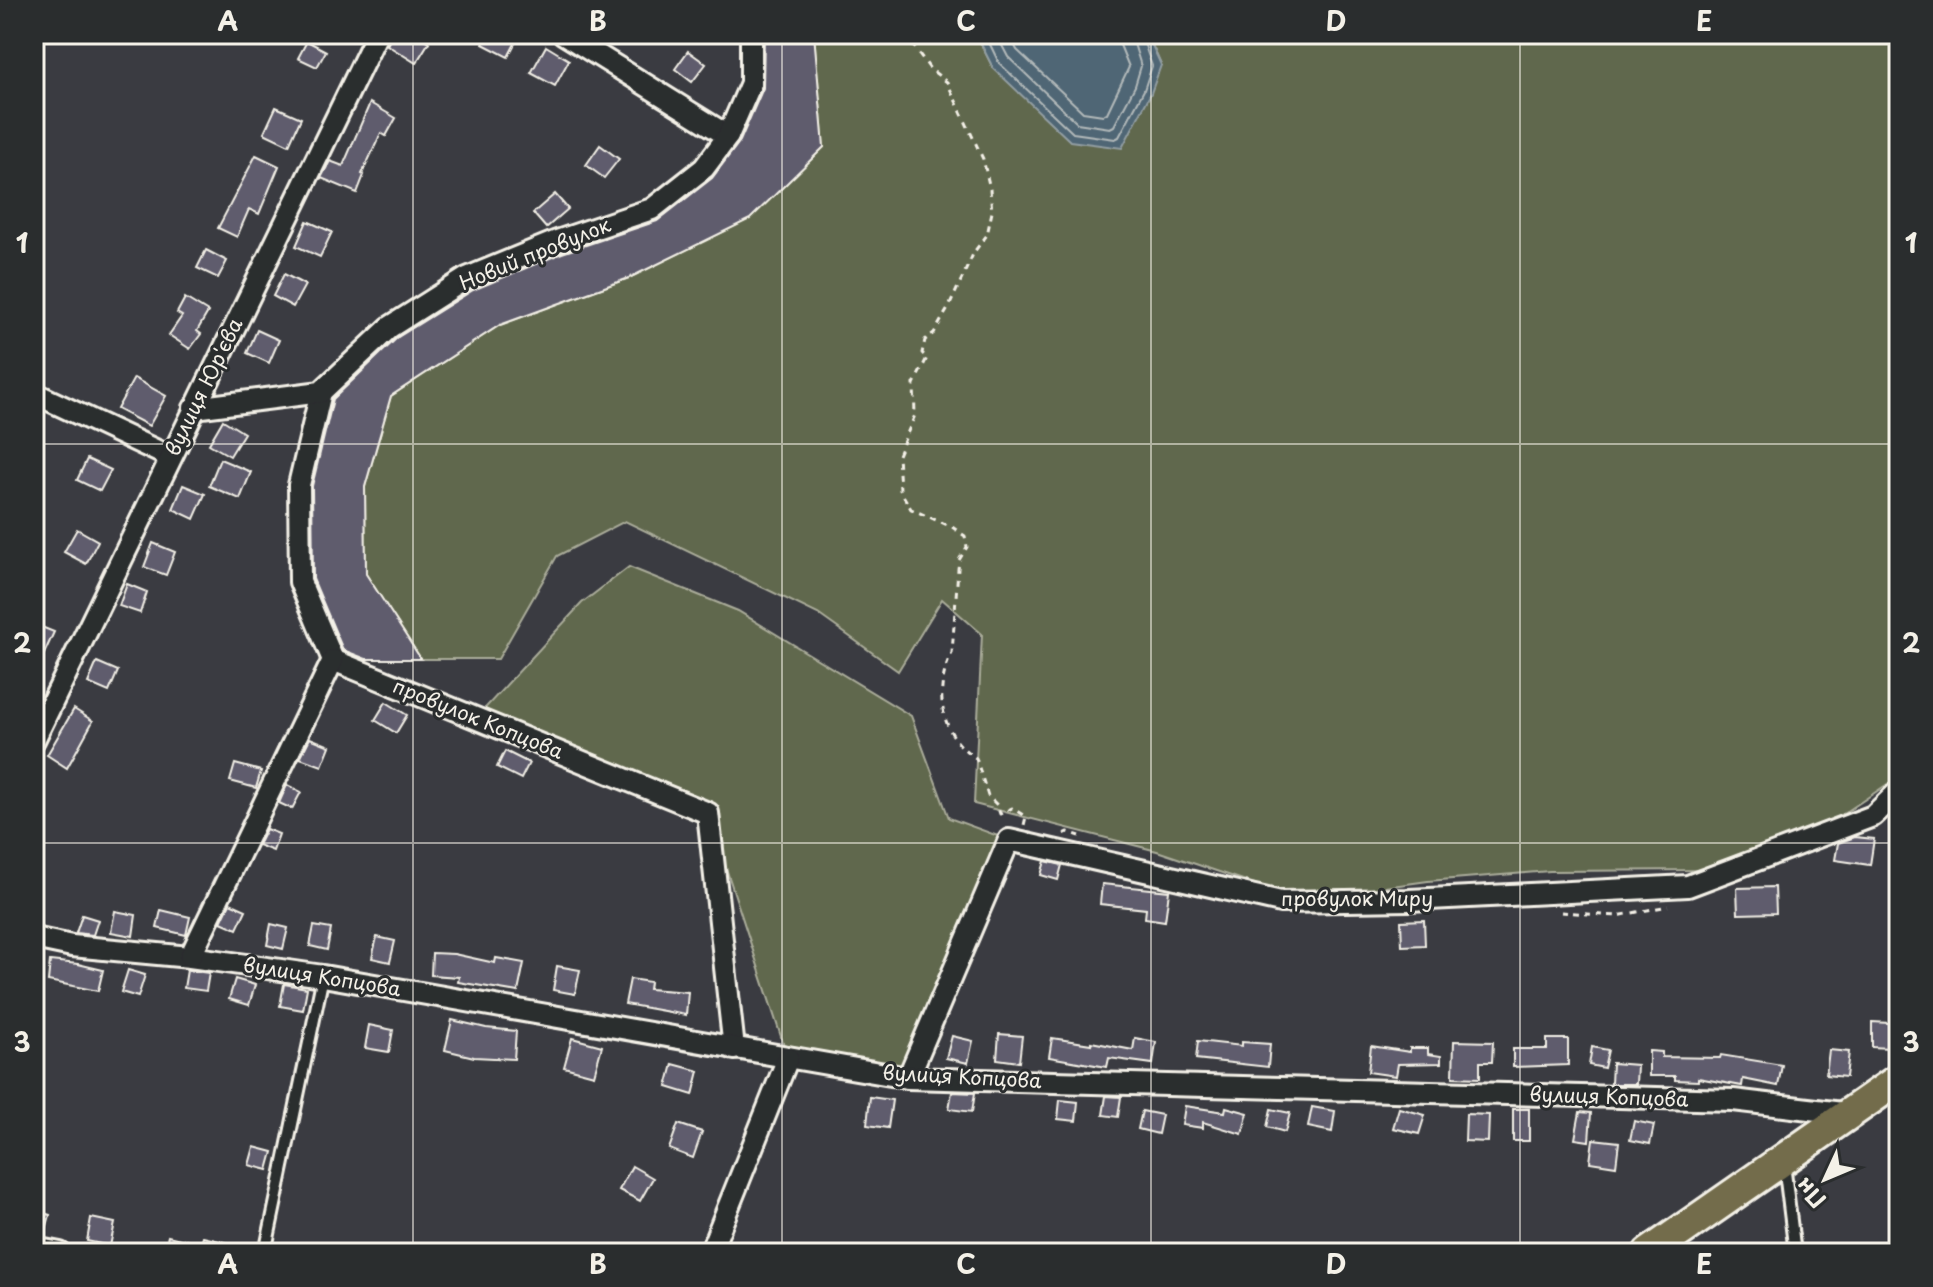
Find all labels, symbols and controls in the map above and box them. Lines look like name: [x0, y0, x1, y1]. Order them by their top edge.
text: A: [218, 1, 238, 40]
text: B: [589, 1, 607, 40]
text: C: [956, 1, 976, 40]
text: D: [1326, 1, 1346, 40]
text: E: [1696, 1, 1712, 40]
street label: Новий провулок: [454, 209, 615, 297]
text: 1: [16, 223, 28, 262]
text: 1: [1905, 223, 1917, 262]
street label: вулиця Юр'єва: [157, 312, 250, 460]
text: 2: [13, 623, 31, 662]
text: 2: [1902, 623, 1920, 662]
street label: провулок Копцова: [389, 670, 569, 766]
street label: провулок Миру: [1281, 883, 1433, 913]
street label: вулиця Копцова: [241, 949, 404, 1003]
text: 3: [13, 1022, 31, 1061]
text: 3: [1902, 1022, 1920, 1061]
street label: вулиця Копцова: [882, 1057, 1043, 1095]
street label: вулиця Копцова: [1529, 1078, 1690, 1114]
north arrow: [1785, 1139, 1865, 1219]
text: Пн: [1787, 1171, 1832, 1217]
text: A: [218, 1244, 238, 1283]
text: B: [589, 1244, 607, 1283]
text: C: [956, 1244, 976, 1283]
text: D: [1326, 1244, 1346, 1283]
text: E: [1696, 1244, 1712, 1283]

